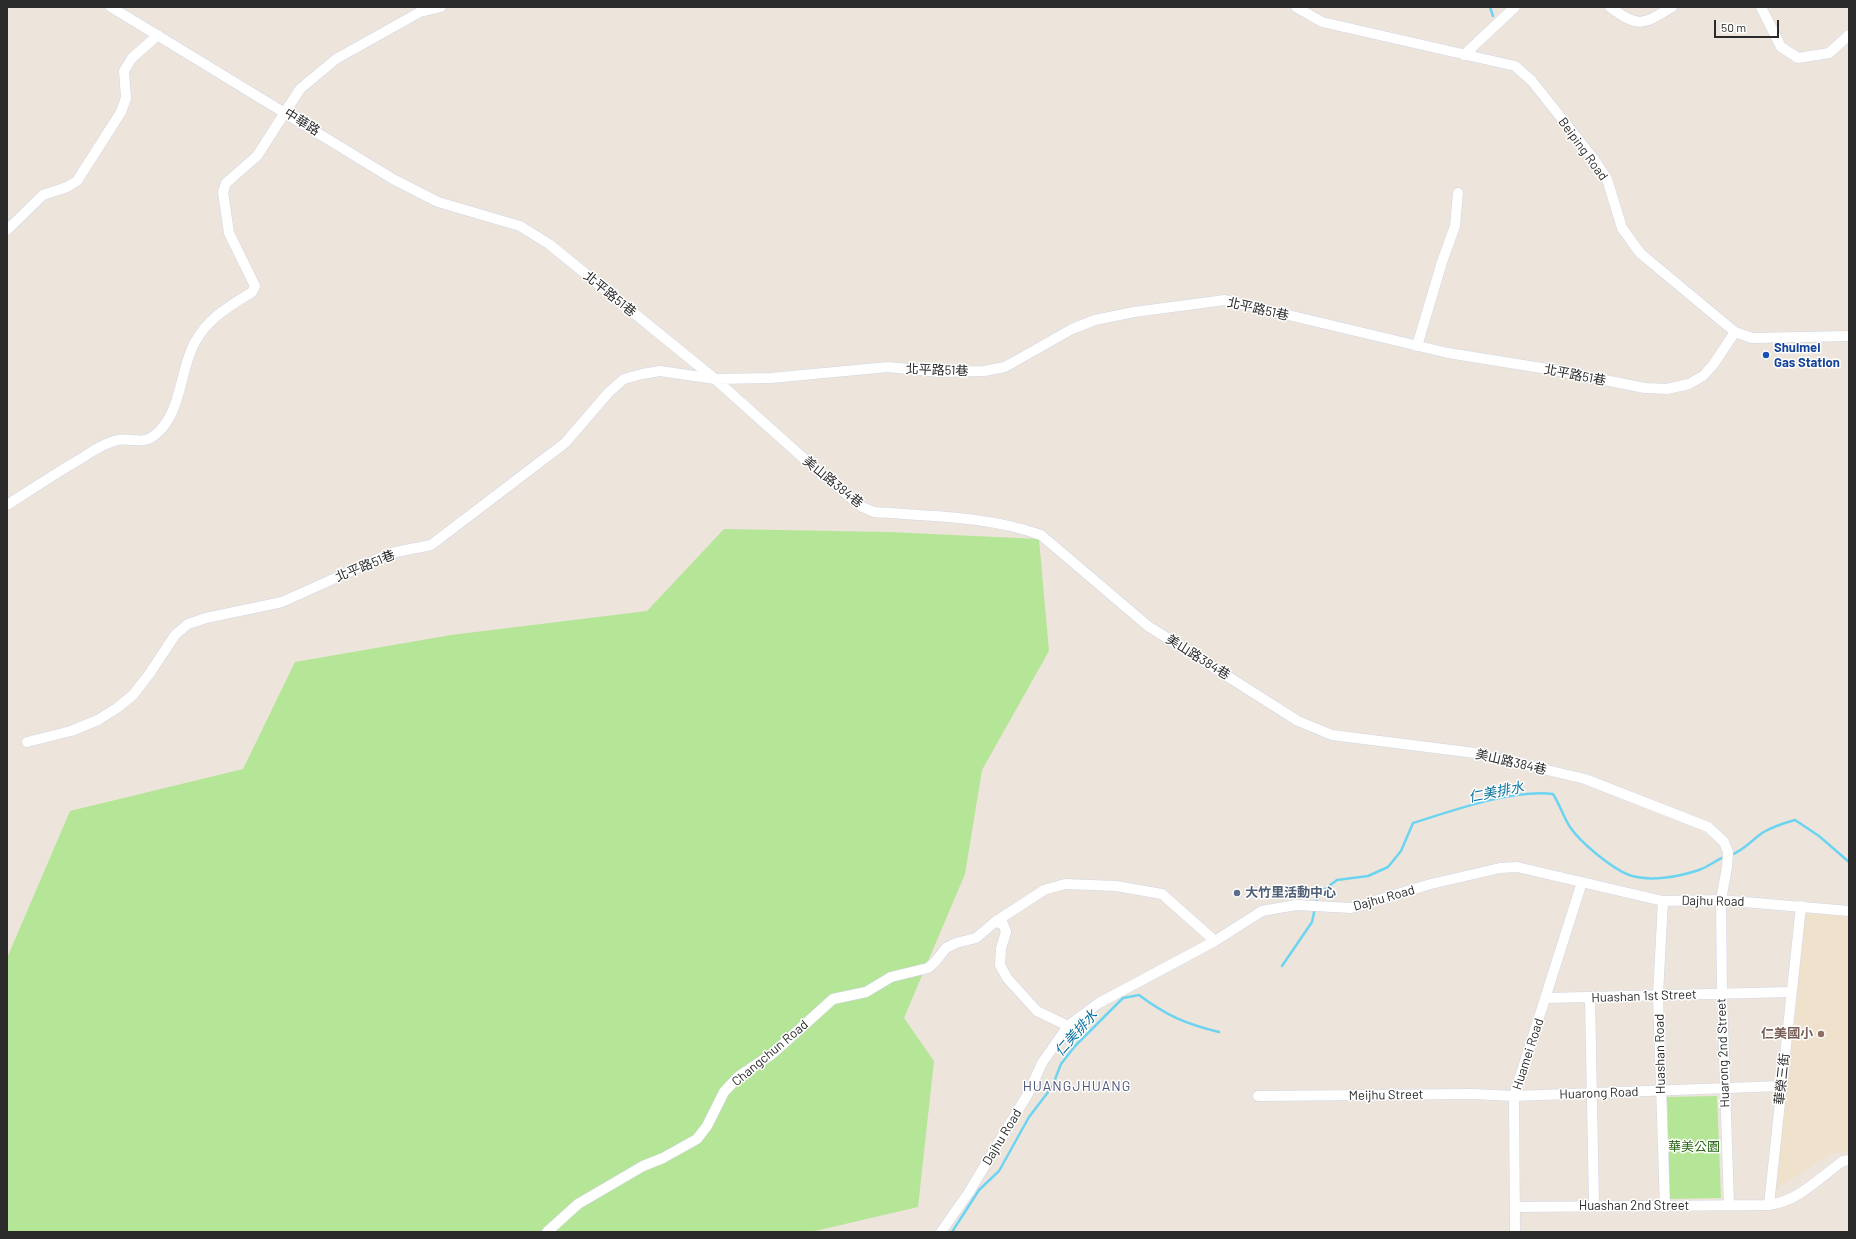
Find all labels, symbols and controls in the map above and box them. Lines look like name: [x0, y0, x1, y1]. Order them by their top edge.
scale bar: [1716, 12, 1781, 38]
text: 50 m: [1721, 20, 1746, 34]
street label: 中華路: [281, 105, 323, 139]
street label: Beiping Road: [1555, 114, 1611, 184]
street label: 北平路51巷: [581, 268, 639, 320]
street label: 北平路51巷: [1226, 294, 1290, 324]
place label: Shuimei Gas Station: [1774, 340, 1840, 371]
marker: Shuimei Gas Station: [1761, 350, 1771, 360]
street label: 北平路51巷: [905, 361, 969, 379]
street label: 北平路51巷: [1543, 361, 1607, 389]
street label: 美山路384巷: [800, 453, 866, 511]
street label: 北平路51巷: [333, 547, 397, 585]
street label: 美山路384巷: [1163, 631, 1233, 683]
street label: 美山路384巷: [1474, 746, 1548, 778]
water label: 仁美排水: [1467, 778, 1525, 806]
street label: Dajhu Road: [1352, 882, 1416, 914]
place label: 大竹里活動中心: [1245, 885, 1336, 901]
marker: 大竹里活動中心: [1232, 888, 1242, 898]
street label: Dajhu Road: [1681, 893, 1745, 909]
street label: Huashan 1st Street: [1591, 986, 1697, 1006]
street label: Huarong 2nd Street: [1713, 998, 1733, 1108]
water label: 仁美排水: [1051, 1007, 1101, 1059]
street label: Huashan Road: [1651, 1014, 1669, 1094]
street label: Huamei Road: [1509, 1016, 1547, 1092]
street label: Changchun Road: [729, 1017, 811, 1089]
place label: 仁美國小: [1761, 1026, 1813, 1042]
marker: 仁美國小: [1816, 1029, 1826, 1039]
street label: 華榮三街: [1772, 1052, 1792, 1106]
district label: HUANGJHUANG: [1023, 1078, 1131, 1094]
street label: Huarong Road: [1559, 1084, 1639, 1102]
street label: Meijhu Street: [1348, 1087, 1424, 1103]
street label: Dajhu Road: [979, 1106, 1025, 1168]
park label: 華美公園: [1668, 1139, 1720, 1155]
street label: Huashan 2nd Street: [1579, 1198, 1689, 1214]

